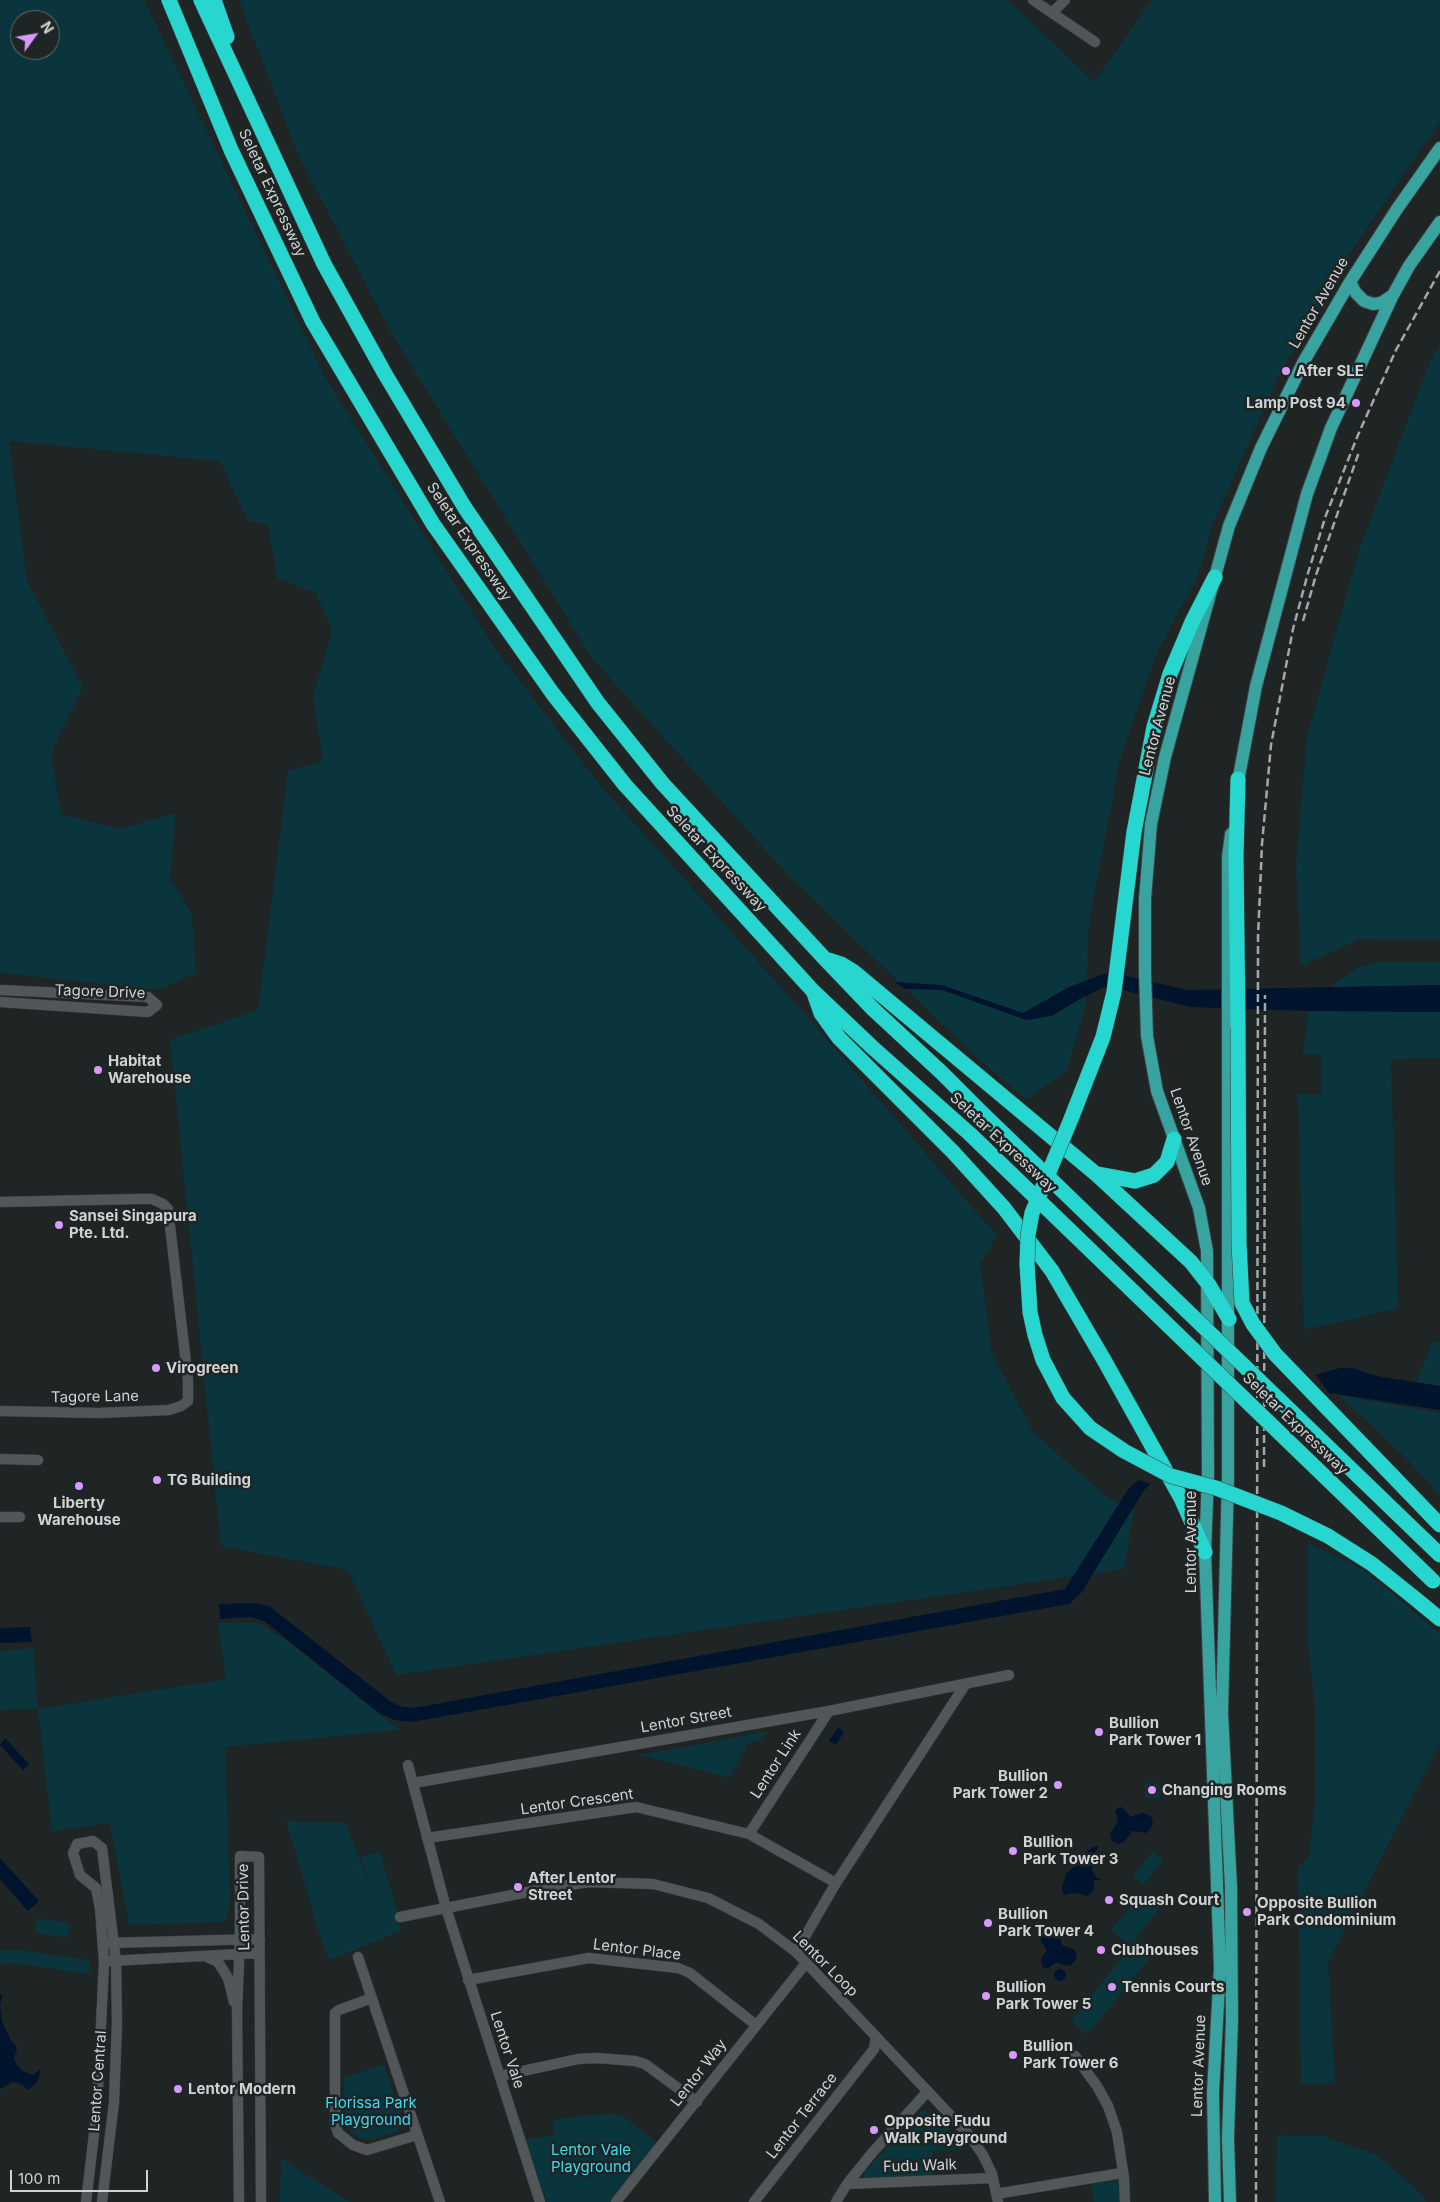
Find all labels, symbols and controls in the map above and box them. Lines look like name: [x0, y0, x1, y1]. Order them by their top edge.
north arrow: [10, 10, 60, 60]
text: N: [37, 18, 57, 36]
street label: Seletar Expressway: [234, 126, 310, 260]
street label: Lentor Avenue: [1286, 254, 1352, 352]
place label: After SLE: [1296, 362, 1364, 380]
marker: After SLE: [1280, 365, 1292, 377]
place label: Lamp Post 94: [1246, 394, 1346, 412]
marker: Lamp Post 94: [1350, 397, 1362, 409]
street label: Seletar Expressway: [423, 479, 515, 605]
street label: Lentor Avenue: [1136, 674, 1180, 778]
street label: Seletar Expressway: [662, 802, 770, 916]
street label: Tagore Drive: [54, 981, 146, 1003]
place label: Habitat Warehouse: [108, 1052, 191, 1087]
marker: Habitat Warehouse: [92, 1064, 104, 1076]
street label: Lentor Avenue: [1166, 1086, 1216, 1188]
street label: Seletar Expressway: [946, 1089, 1060, 1197]
place label: Sansei Singapura Pte. Ltd.: [69, 1207, 197, 1242]
marker: Sansei Singapura Pte. Ltd.: [53, 1219, 65, 1231]
place label: Virogreen: [166, 1359, 239, 1377]
marker: Virogreen: [150, 1362, 162, 1374]
street label: Seletar Expressway: [1239, 1369, 1351, 1479]
street label: Tagore Lane: [51, 1387, 139, 1407]
place label: TG Building: [167, 1471, 251, 1489]
marker: TG Building: [151, 1474, 163, 1486]
marker: Liberty Warehouse: [73, 1480, 85, 1492]
street label: Lentor Avenue: [1182, 1491, 1200, 1593]
place label: Liberty Warehouse: [37, 1494, 121, 1529]
street label: Lentor Street: [639, 1703, 733, 1737]
place label: Bullion Park Tower 1: [1109, 1714, 1201, 1749]
street label: Lentor Link: [747, 1726, 805, 1802]
marker: Bullion Park Tower 1: [1093, 1726, 1105, 1738]
place label: Bullion Park Tower 2: [953, 1767, 1048, 1802]
marker: Bullion Park Tower 2: [1052, 1779, 1064, 1791]
place label: Changing Rooms: [1162, 1781, 1287, 1799]
marker: Changing Rooms: [1146, 1784, 1158, 1796]
street label: Lentor Crescent: [519, 1785, 635, 1819]
place label: Bullion Park Tower 3: [1023, 1833, 1118, 1868]
marker: Bullion Park Tower 3: [1007, 1845, 1019, 1857]
street label: Lentor Drive: [234, 1863, 254, 1951]
place label: After Lentor Street: [528, 1869, 616, 1904]
marker: After Lentor Street: [512, 1881, 524, 1893]
place label: Squash Court: [1119, 1891, 1219, 1909]
marker: Squash Court: [1103, 1894, 1115, 1906]
place label: Opposite Bullion Park Condominium: [1257, 1894, 1396, 1929]
place label: Bullion Park Tower 4: [998, 1905, 1094, 1940]
marker: Opposite Bullion Park Condominium: [1241, 1906, 1253, 1918]
marker: Bullion Park Tower 4: [982, 1917, 994, 1929]
street label: Lentor Loop: [788, 1927, 862, 2001]
street label: Lentor Place: [592, 1936, 682, 1964]
place label: Clubhouses: [1111, 1941, 1199, 1959]
marker: Clubhouses: [1095, 1944, 1107, 1956]
place label: Bullion Park Tower 5: [996, 1978, 1091, 2013]
place label: Tennis Courts: [1122, 1978, 1224, 1996]
marker: Tennis Courts: [1106, 1981, 1118, 1993]
marker: Bullion Park Tower 5: [980, 1990, 992, 2002]
street label: Lentor Vale: [486, 2009, 528, 2091]
street label: Lentor Avenue: [1188, 2015, 1210, 2117]
street label: Lentor Central: [86, 2030, 110, 2132]
street label: Lentor Way: [667, 2036, 731, 2110]
place label: Bullion Park Tower 6: [1023, 2037, 1119, 2072]
marker: Bullion Park Tower 6: [1007, 2049, 1019, 2061]
street label: Lentor Terrace: [763, 2069, 841, 2163]
place label: Lentor Modern: [188, 2080, 296, 2098]
marker: Lentor Modern: [172, 2083, 184, 2095]
park label: Florissa Park Playground: [325, 2094, 417, 2129]
place label: Opposite Fudu Walk Playground: [884, 2112, 1007, 2147]
marker: Opposite Fudu Walk Playground: [868, 2124, 880, 2136]
park label: Lentor Vale Playground: [551, 2141, 631, 2176]
street label: Fudu Walk: [883, 2156, 957, 2176]
scale bar: [12, 2160, 150, 2192]
text: 100 m: [18, 2169, 60, 2188]

